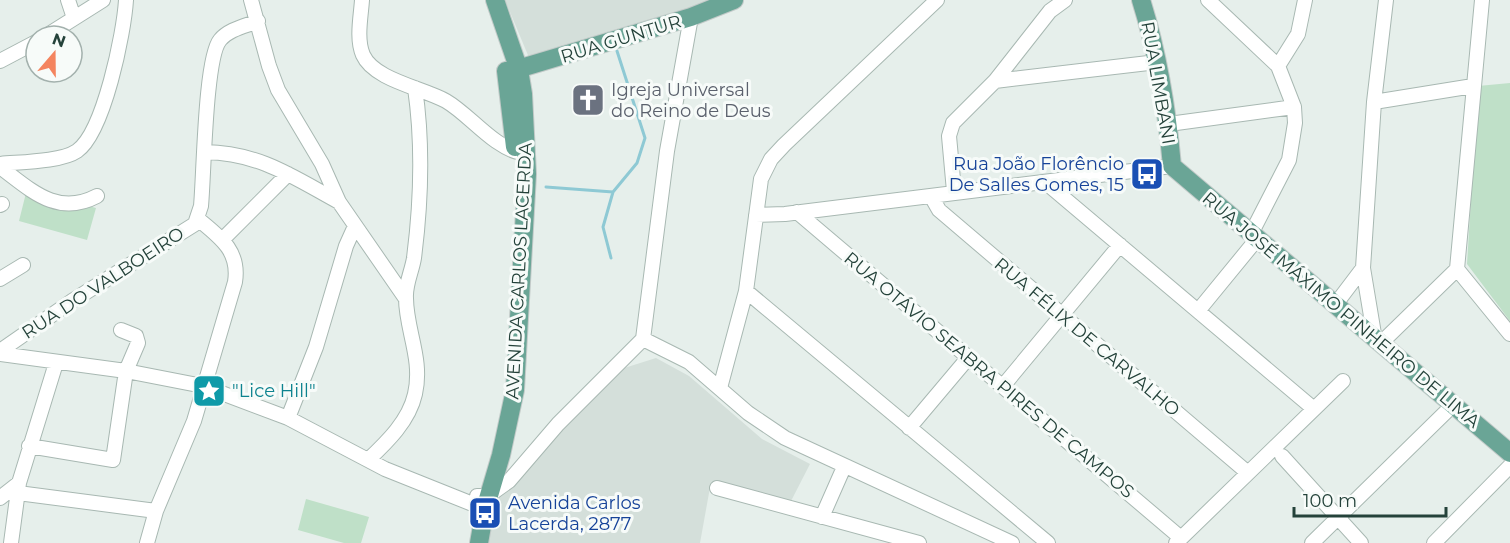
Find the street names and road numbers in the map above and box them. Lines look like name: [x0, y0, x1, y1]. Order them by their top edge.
street label: RUA GUNTUR: [558, 10, 684, 68]
street label: RUA LIMBANI: [1136, 20, 1180, 146]
street label: AVENIDA CARLOS LACERDA: [501, 142, 537, 400]
street label: RUA JOSÉ MÁXIMO PINHEIRO DE LIMA: [1198, 187, 1484, 433]
street label: RUA DO VALBOEIRO: [18, 222, 188, 344]
street label: RUA OTÁVIO SEABRA PIRES DE CAMPOS: [840, 247, 1138, 503]
street label: RUA FÉLIX DE CARVALHO: [990, 253, 1184, 421]

